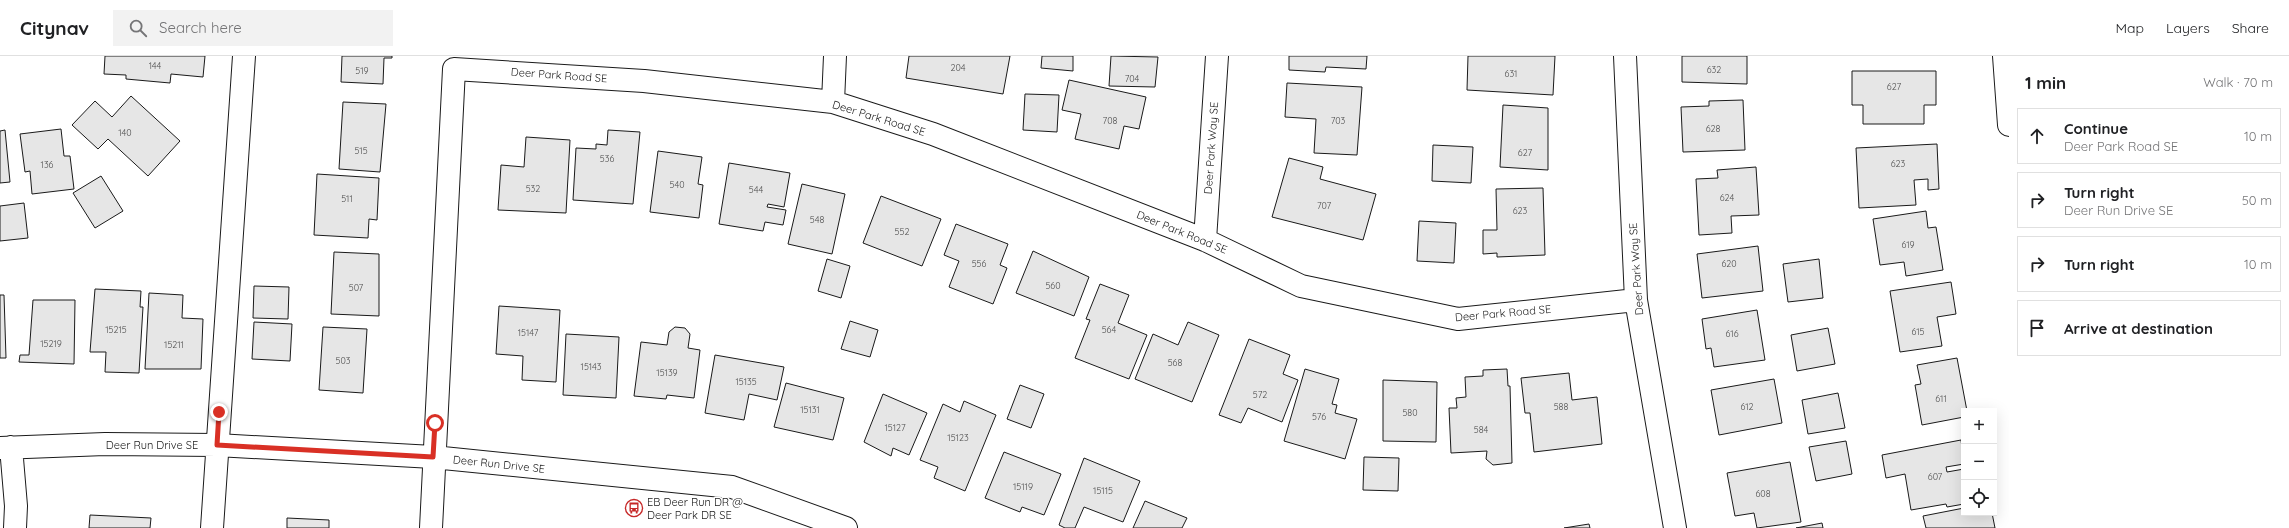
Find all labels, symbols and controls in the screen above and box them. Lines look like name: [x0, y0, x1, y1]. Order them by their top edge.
search box: [113, 10, 393, 46]
text: Citynav: [20, 16, 89, 40]
icon: search: [127, 17, 149, 39]
text: Search here: [159, 18, 242, 37]
text: Map: [2115, 19, 2144, 37]
text: Layers: [2166, 19, 2210, 37]
text: Share: [2232, 19, 2269, 37]
house number: 144: [149, 60, 162, 71]
house number: 204: [950, 62, 966, 73]
house number: 632: [1707, 64, 1721, 75]
house number: 519: [355, 65, 369, 76]
street label: Deer Park Road SE: [510, 65, 608, 85]
house number: 631: [1505, 68, 1517, 79]
text: 1 min: [2025, 72, 2066, 93]
house number: 704: [1125, 73, 1140, 84]
text: Walk · 70 m: [2203, 74, 2273, 90]
house number: 627: [1887, 81, 1902, 92]
street label: Deer Park Road SE: [831, 97, 927, 139]
street label: Deer Park Way SE: [1201, 101, 1221, 195]
house number: 708: [1103, 115, 1118, 126]
house number: 703: [1331, 115, 1346, 126]
text: Continue: [2064, 119, 2128, 138]
house number: 628: [1706, 123, 1720, 134]
icon: ahead: [2026, 125, 2048, 147]
house number: 140: [118, 127, 132, 138]
text: 10 m: [2244, 128, 2272, 144]
text: Deer Park Road SE: [2064, 138, 2178, 154]
house number: 515: [354, 145, 368, 156]
house number: 627: [1518, 147, 1533, 158]
house number: 536: [600, 153, 614, 164]
house number: 623: [1891, 158, 1906, 169]
house number: 136: [41, 159, 54, 170]
house number: 540: [669, 179, 685, 190]
house number: 532: [526, 183, 540, 194]
text: Turn right: [2064, 183, 2135, 202]
house number: 544: [749, 184, 763, 195]
icon: right: [2026, 189, 2048, 211]
house number: 624: [1720, 192, 1734, 203]
text: 50 m: [2242, 192, 2272, 208]
house number: 511: [341, 193, 353, 204]
house number: 707: [1317, 200, 1331, 211]
text: Deer Run Drive SE: [2064, 202, 2173, 218]
house number: 623: [1513, 205, 1528, 216]
street label: Deer Park Road SE: [1135, 207, 1229, 257]
house number: 548: [810, 214, 824, 225]
street label: Deer Park Way SE: [1626, 222, 1646, 316]
house number: 552: [895, 226, 909, 237]
house number: 619: [1901, 239, 1915, 250]
icon: right: [2026, 253, 2048, 275]
text: Turn right: [2064, 255, 2135, 274]
text: 10 m: [2244, 256, 2272, 272]
house number: 556: [972, 258, 986, 269]
house number: 620: [1721, 258, 1737, 269]
house number: 560: [1045, 280, 1061, 291]
house number: 507: [349, 282, 364, 293]
street label: Deer Park Road SE: [1454, 302, 1552, 324]
icon: arrive: [2026, 317, 2048, 339]
text: Arrive at destination: [2064, 319, 2213, 338]
house number: 15215: [105, 324, 127, 335]
house number: 564: [1102, 324, 1117, 335]
house number: 615: [1911, 326, 1925, 337]
house number: 15147: [518, 327, 539, 338]
house number: 616: [1726, 328, 1739, 339]
house number: 15219: [40, 338, 62, 349]
house number: 15211: [164, 339, 184, 350]
house number: 503: [336, 355, 351, 366]
house number: 568: [1168, 357, 1182, 368]
house number: 15143: [581, 361, 602, 372]
house number: 15139: [656, 367, 678, 378]
house number: 15135: [735, 376, 757, 387]
house number: 572: [1253, 389, 1267, 400]
house number: 611: [1935, 393, 1947, 404]
house number: 588: [1554, 401, 1568, 412]
house number: 612: [1740, 401, 1754, 412]
route end: [210, 403, 228, 421]
house number: 15131: [800, 404, 820, 415]
house number: 580: [1402, 407, 1418, 418]
map controls: [1961, 408, 1997, 516]
button: +: [1961, 408, 1997, 444]
house number: 576: [1312, 411, 1326, 422]
route start: [426, 414, 444, 432]
house number: 15127: [885, 422, 906, 433]
house number: 584: [1474, 424, 1489, 435]
house number: 15123: [947, 432, 969, 443]
street label: Deer Run Drive SE: [106, 438, 198, 452]
button: −: [1961, 444, 1997, 480]
street label: Deer Run Drive SE: [452, 452, 546, 476]
house number: 607: [1928, 471, 1943, 482]
button: locate: [1961, 480, 1997, 516]
house number: 15119: [1013, 481, 1033, 492]
house number: 15115: [1093, 485, 1113, 496]
house number: 608: [1755, 488, 1771, 499]
place label: EB Deer Run DR @ Deer Park DR SE: [647, 495, 743, 522]
bus stop icon: EB Deer Run DR @ Deer Park DR SE: [624, 498, 644, 518]

